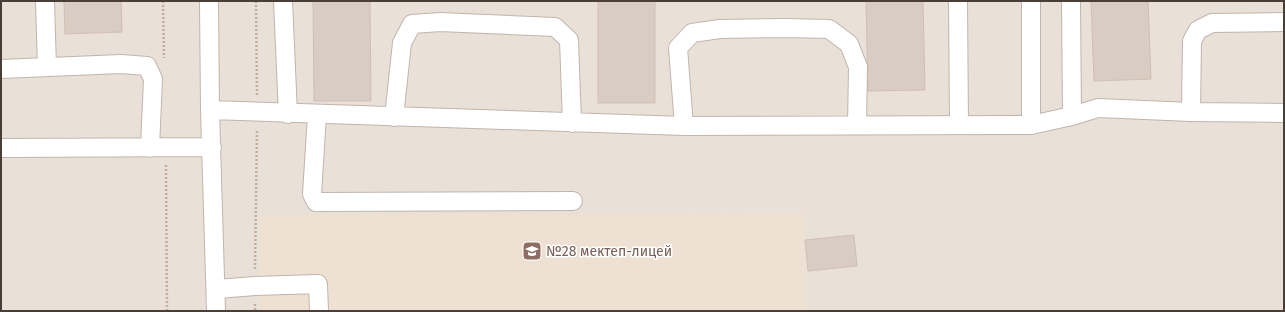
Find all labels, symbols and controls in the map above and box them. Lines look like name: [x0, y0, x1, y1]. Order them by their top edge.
school or university icon: №28 мектеп-лицей: [521, 240, 543, 262]
place label: №28 мектеп-лицей: [546, 243, 672, 260]

